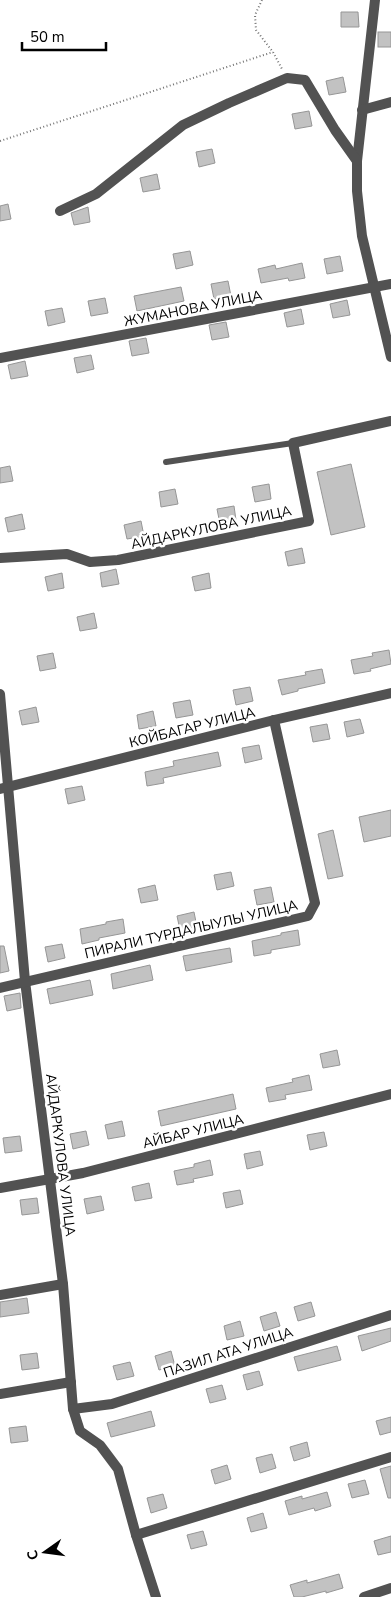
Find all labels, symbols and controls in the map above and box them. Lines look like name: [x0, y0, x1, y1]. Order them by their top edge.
scale bar: [22, 20, 106, 52]
text: 50 m: [30, 27, 65, 47]
street label: ЖУМАНОВА УЛИЦА: [122, 286, 264, 331]
street label: АЙДАРКУЛОВА УЛИЦА: [129, 501, 293, 554]
street label: КОЙБАГАР УЛИЦА: [127, 703, 257, 752]
street label: ПИРАЛИ ТУРДАЛЫУЛЫ УЛИЦА: [83, 896, 300, 963]
street label: АЙДАРКУЛОВА УЛИЦА: [41, 1073, 80, 1237]
street label: АЙБАР УЛИЦА: [141, 1110, 246, 1153]
street label: ПАЗИЛ АТА УЛИЦА: [161, 1323, 295, 1382]
north arrow: [20, 1527, 70, 1577]
text: С: [22, 1548, 43, 1562]

